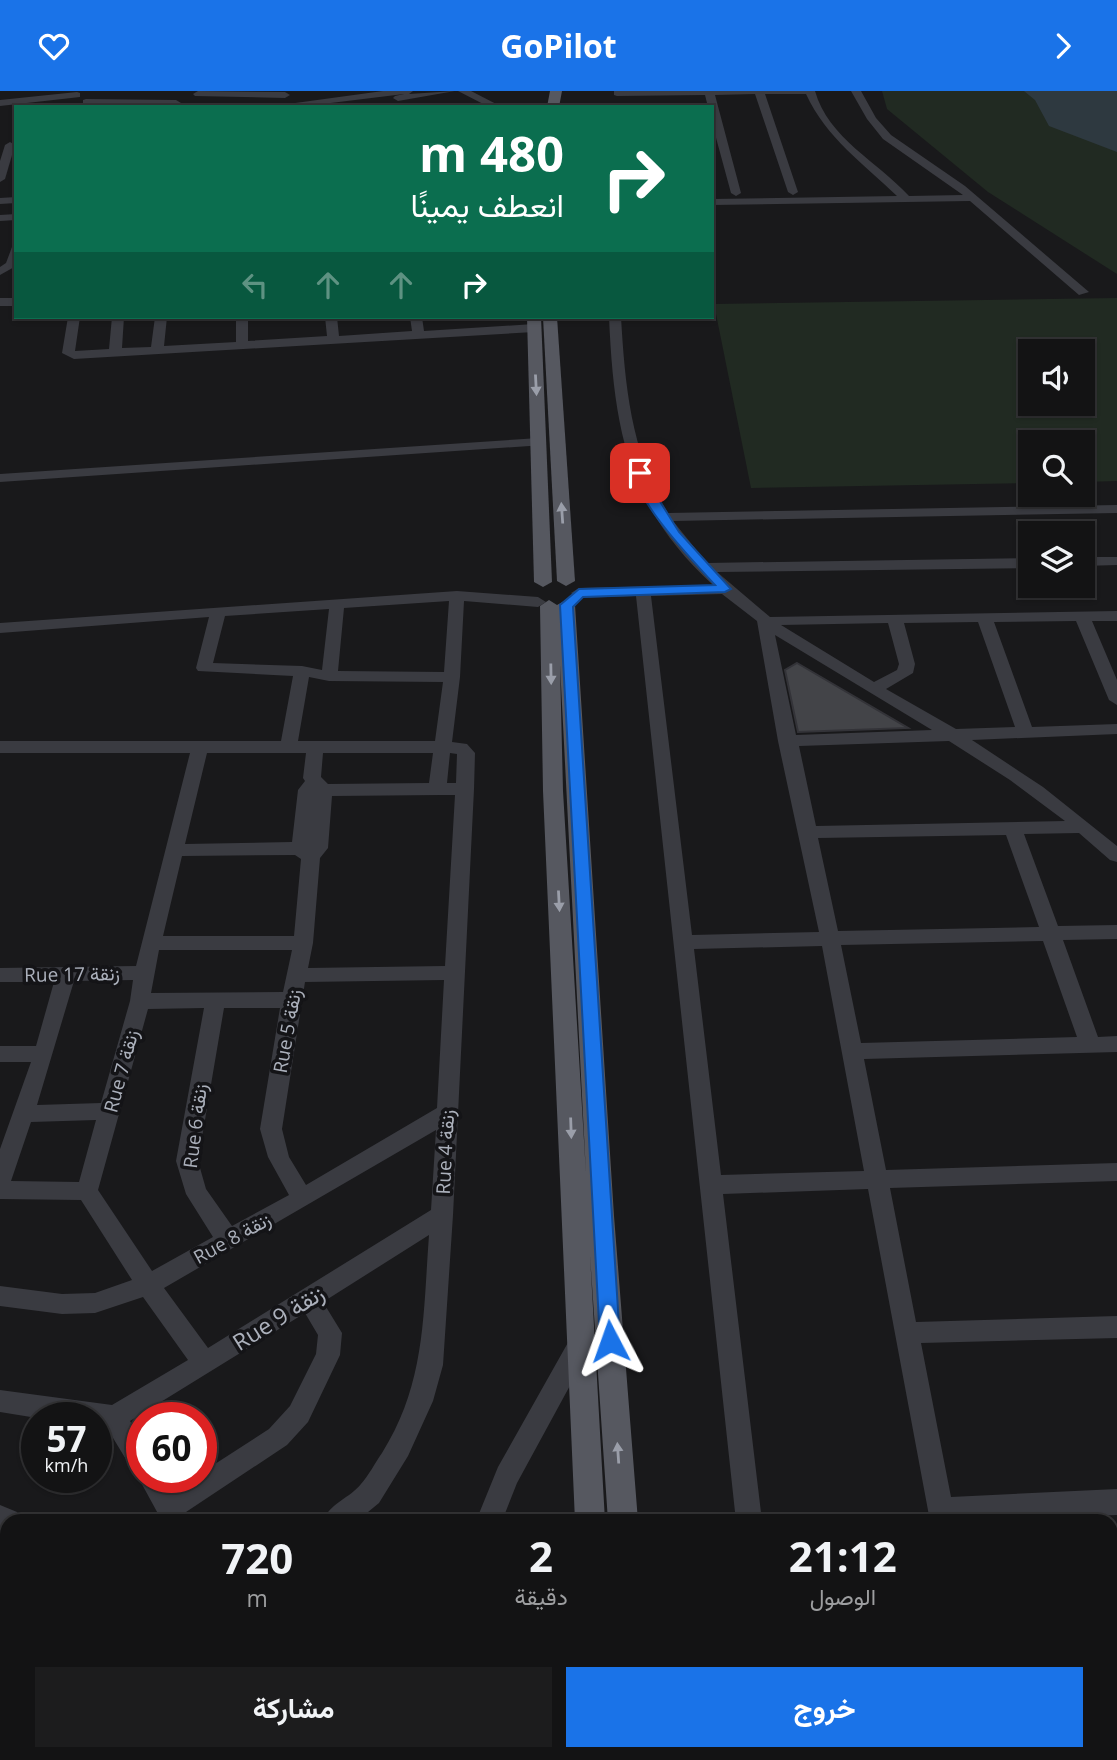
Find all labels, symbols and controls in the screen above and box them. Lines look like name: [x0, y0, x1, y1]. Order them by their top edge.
text: GoPilot: [500, 24, 617, 67]
icon: heart: [35, 27, 73, 65]
icon: forward: [1044, 27, 1082, 65]
text: 480 m: [419, 120, 564, 186]
icon: right: [588, 133, 679, 224]
text: انعطف يمينًا: [410, 183, 564, 226]
icon: left: [236, 266, 274, 304]
icon: ahead: [309, 266, 347, 304]
icon: ahead: [382, 266, 420, 304]
icon: right: [455, 266, 493, 304]
map controls: [1018, 339, 1095, 598]
button: sound: [1018, 339, 1095, 416]
one-way arrow: [531, 374, 542, 396]
button: search: [1018, 430, 1095, 507]
pin: [610, 443, 670, 503]
icon: arrive: [621, 454, 659, 492]
one-way arrow: [556, 502, 567, 524]
button: layers: [1018, 521, 1095, 598]
one-way arrow: [545, 663, 556, 685]
one-way arrow: [554, 890, 565, 912]
street label: Rue 17 زنقة: [24, 960, 120, 988]
street label: Rue 5 زنقة: [267, 987, 307, 1075]
street label: Rue 7 زنقة: [97, 1027, 145, 1115]
street label: Rue 6 زنقة: [177, 1082, 213, 1170]
street label: Rue 4 زنقة: [430, 1109, 460, 1195]
one-way arrow: [566, 1118, 577, 1140]
street label: Rue 8 زنقة: [189, 1206, 275, 1270]
street label: Rue 9 زنقة: [226, 1276, 330, 1358]
position arrow: [573, 1304, 647, 1378]
speed limit sign: 60: [126, 1402, 217, 1493]
text: 57: [46, 1415, 87, 1462]
one-way arrow: [612, 1441, 623, 1463]
text: km/h: [45, 1453, 88, 1477]
text: 2: [529, 1527, 553, 1584]
text: 21:12: [789, 1527, 897, 1584]
text: 720: [221, 1529, 293, 1586]
text: دقيقة: [514, 1580, 568, 1612]
text: الوصول: [810, 1580, 876, 1612]
text: m: [247, 1582, 268, 1614]
button: مشاركة: [35, 1667, 552, 1747]
button: خروج: [566, 1667, 1083, 1747]

